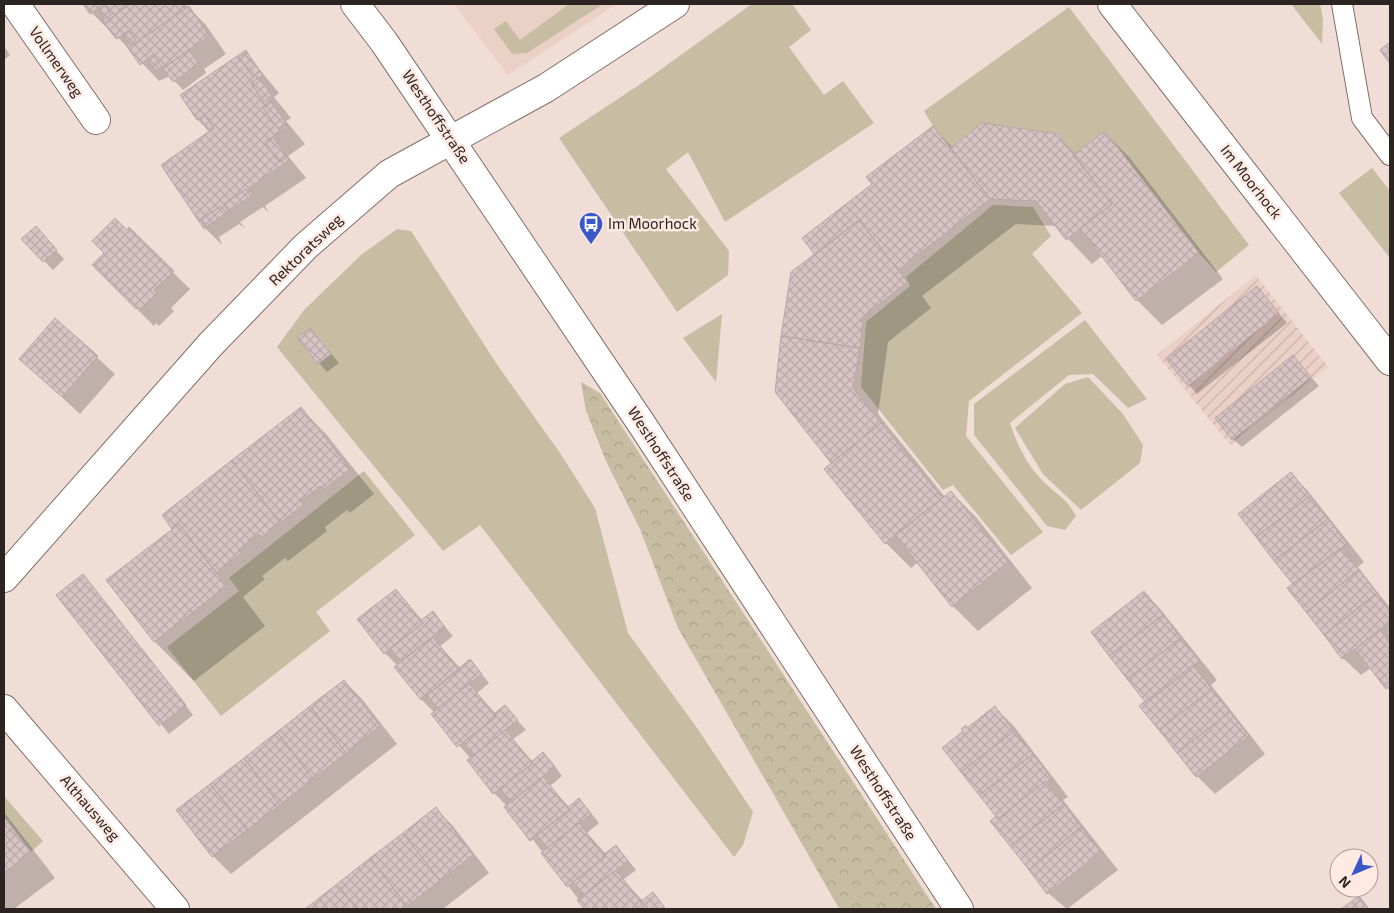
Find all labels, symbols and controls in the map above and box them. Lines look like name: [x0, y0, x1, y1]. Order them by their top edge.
street label: Vollmerweg: [26, 23, 88, 101]
street label: Westhoffstraße: [399, 66, 475, 167]
street label: Im Moorhock: [1217, 141, 1286, 222]
street label: Rektoratsweg: [265, 209, 346, 289]
bus stop icon: Im Moorhock: [578, 211, 604, 245]
place label: Im Moorhock: [608, 214, 697, 232]
street label: Westhoffstraße: [625, 403, 699, 504]
street label: Westhoffstraße: [847, 742, 921, 843]
street label: Althausweg: [57, 771, 125, 844]
north arrow: [1329, 848, 1379, 898]
text: N: [1335, 873, 1354, 892]

